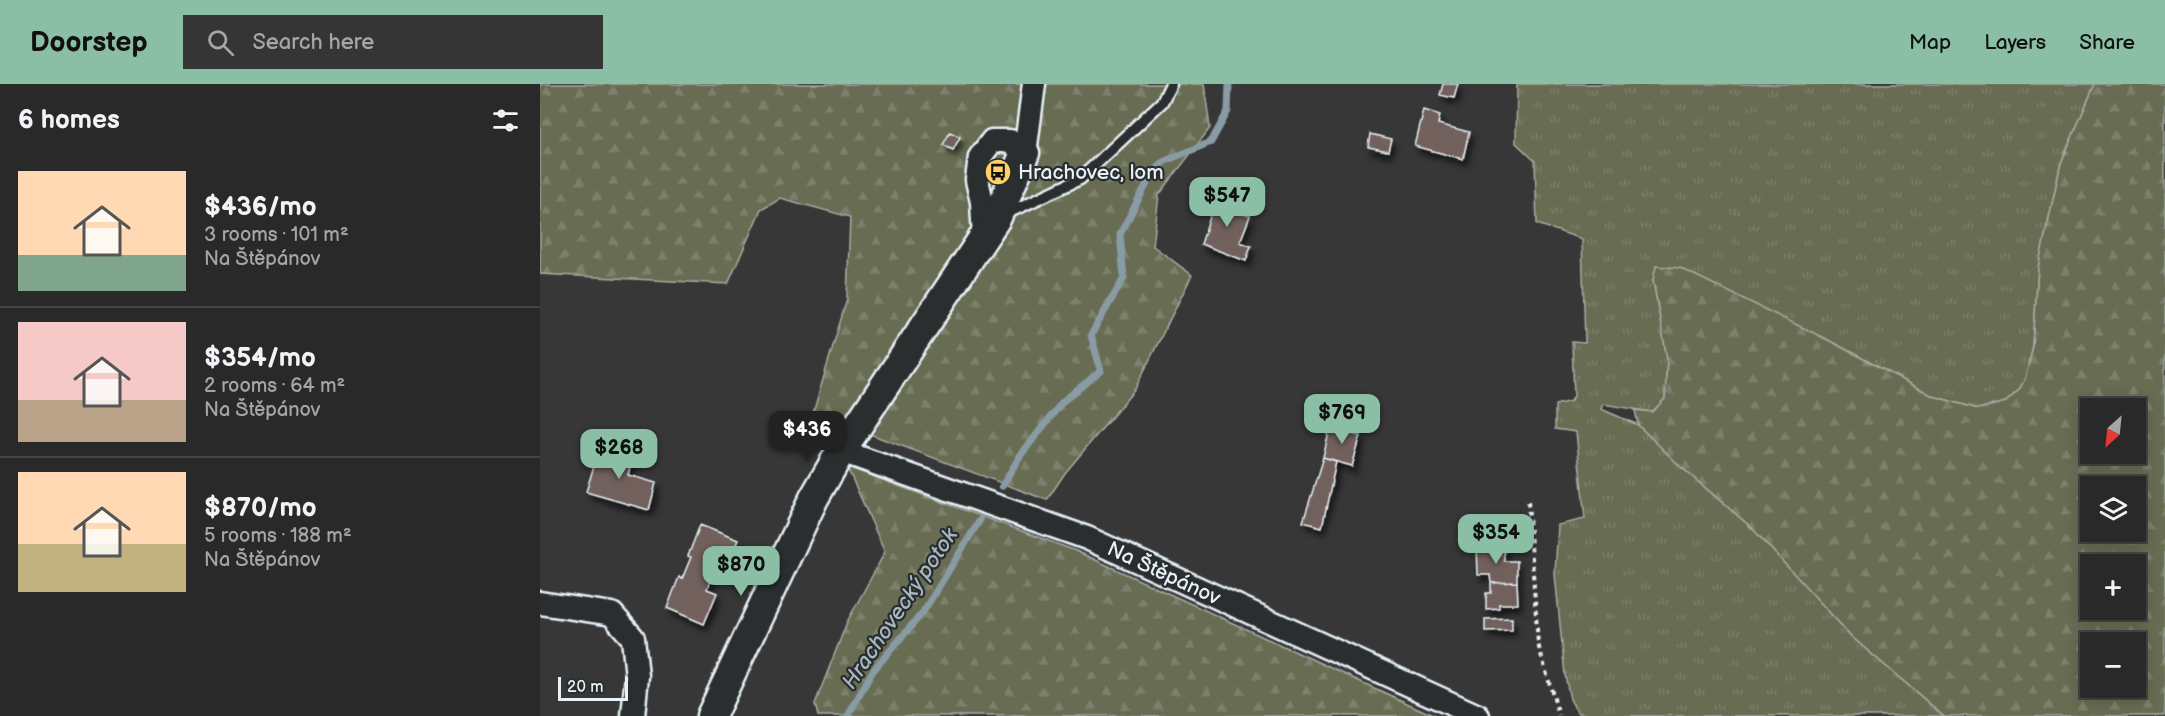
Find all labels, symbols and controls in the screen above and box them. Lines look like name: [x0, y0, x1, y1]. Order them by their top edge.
search box: [183, 15, 603, 69]
text: Doorstep: [30, 26, 147, 59]
icon: search: [204, 26, 237, 59]
text: Search here: [252, 29, 374, 56]
text: Map: [1909, 30, 1951, 55]
text: Layers: [1984, 30, 2046, 55]
text: Share: [2079, 30, 2135, 55]
icon: filters: [489, 104, 522, 137]
text: 6 homes: [18, 105, 120, 136]
bus stop icon: Hrachovec, lom: [983, 157, 1013, 187]
place label: Hrachovec, lom: [1018, 160, 1164, 185]
pin: $547: [1191, 177, 1263, 228]
text: $547: [1203, 184, 1251, 208]
text: $436/mo: [204, 192, 317, 223]
icon: home: [66, 195, 138, 267]
text: 3 rooms · 101 m²: [204, 223, 349, 247]
text: Na Štěpánov: [204, 247, 320, 271]
text: $354/mo: [204, 343, 316, 374]
icon: home: [66, 346, 138, 418]
text: 2 rooms · 64 m²: [204, 374, 345, 398]
pin: $769: [1306, 394, 1378, 445]
text: Na Štěpánov: [204, 398, 320, 422]
north arrow: [2080, 398, 2146, 464]
map controls: [2080, 398, 2146, 698]
text: $769: [1318, 401, 1366, 425]
pin: $436: [771, 411, 843, 462]
text: $436: [783, 418, 831, 442]
pin: $268: [583, 429, 655, 480]
text: $268: [594, 436, 644, 460]
button: layers: [2080, 476, 2146, 542]
text: $870/mo: [204, 493, 316, 524]
icon: home: [66, 496, 138, 568]
pin: $354: [1460, 514, 1532, 565]
text: $354: [1472, 521, 1520, 545]
water label: Hrachovecký potok: [836, 522, 965, 695]
text: 5 rooms · 188 m²: [204, 524, 352, 548]
street label: Na Štěpánov: [1103, 536, 1225, 611]
pin: $870: [705, 546, 777, 597]
text: Na Štěpánov: [204, 548, 320, 572]
text: $870: [717, 553, 765, 577]
button: +: [2080, 554, 2146, 620]
button: −: [2080, 632, 2146, 698]
scale bar: [558, 674, 628, 702]
text: 20 m: [567, 678, 603, 697]

